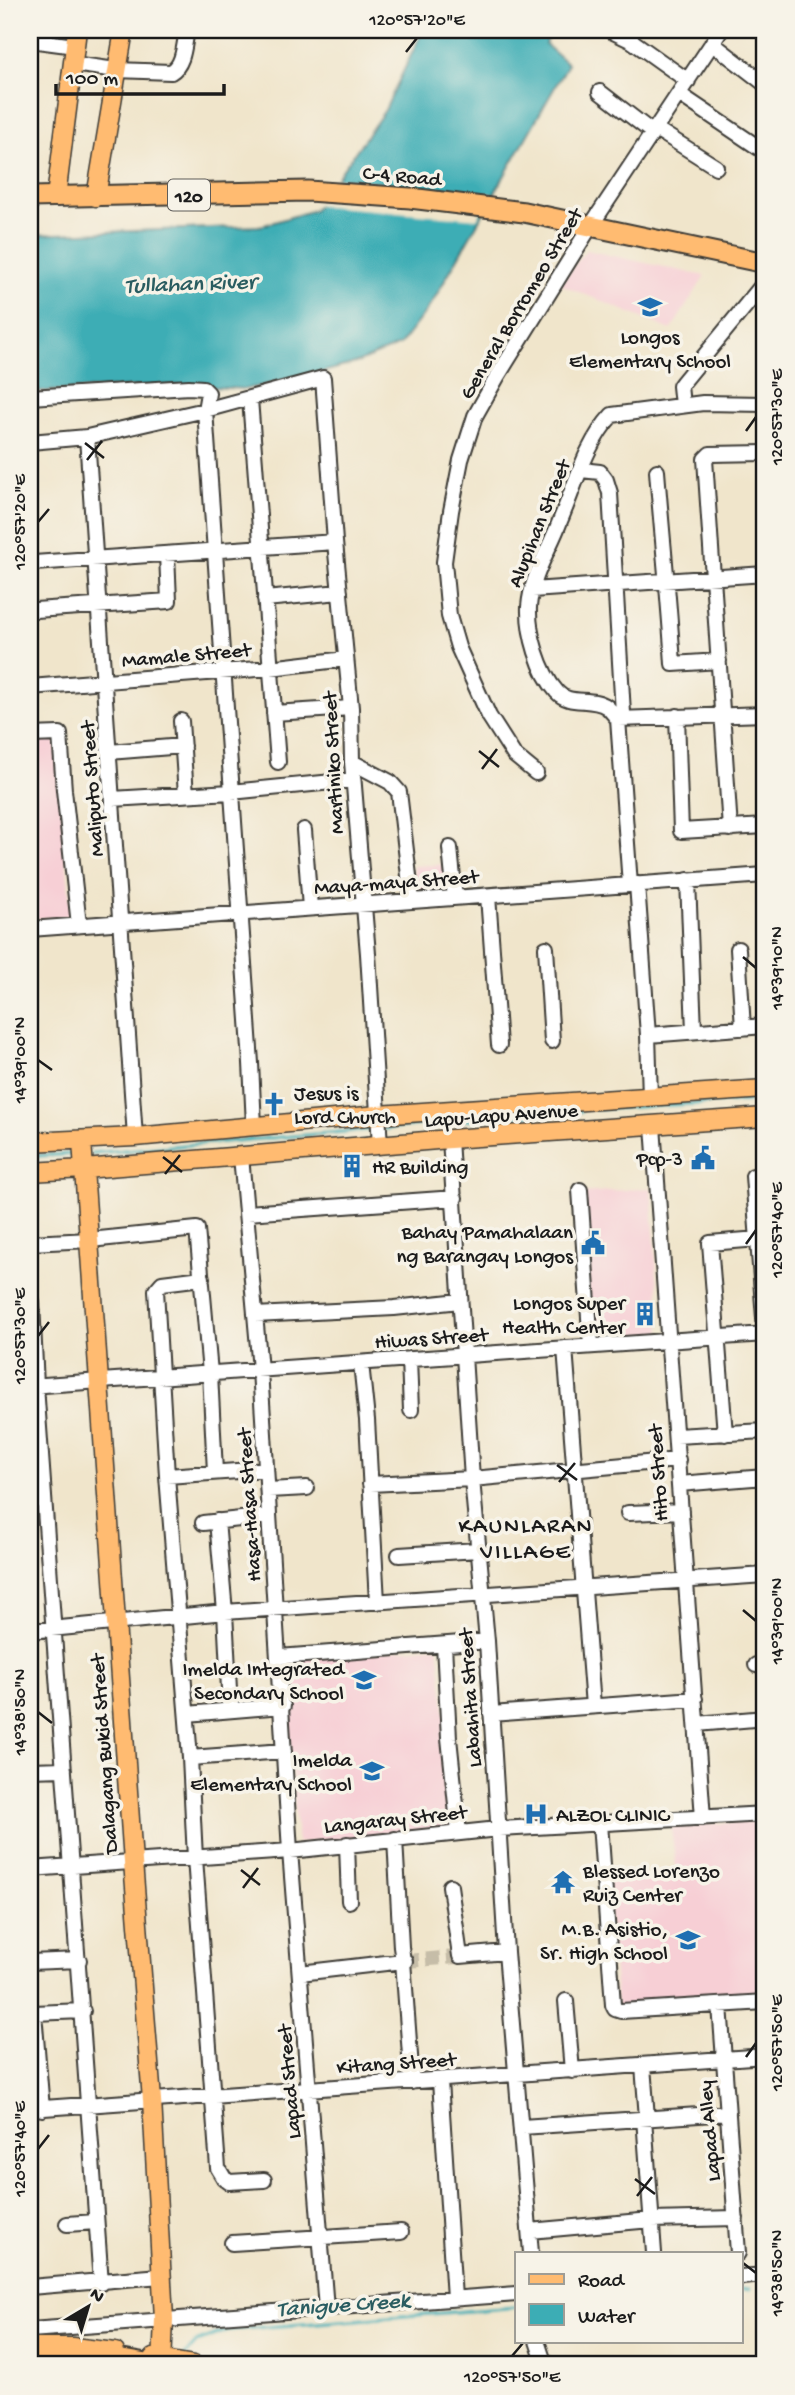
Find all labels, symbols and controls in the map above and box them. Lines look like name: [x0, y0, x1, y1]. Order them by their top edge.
text: 120°57'20"E: [368, 11, 466, 32]
scale bar: [56, 52, 224, 96]
text: 100 m: [65, 68, 118, 93]
street label: C-4 Road: [361, 163, 444, 195]
road number: 120: [168, 180, 210, 210]
street label: General Borromeo Street: [456, 203, 591, 405]
water label: Tullahan River: [124, 270, 261, 301]
school or university icon: Longos Elementary School: [636, 293, 664, 321]
place label: Longos Elementary School: [569, 327, 731, 376]
text: 120°57'30"E: [768, 368, 789, 466]
street label: Alupihan Street: [504, 454, 579, 592]
text: 120°57'20"E: [11, 473, 32, 571]
street label: Mamale Street: [121, 639, 254, 676]
street label: Martiniko Street: [319, 689, 352, 835]
street label: Maliputo Street: [77, 718, 112, 857]
street label: Maya-maya Street: [313, 866, 482, 903]
text: 14°39'10"N: [768, 926, 789, 1011]
text: 14°39'00"N: [11, 1017, 32, 1104]
place label: Jesus is Lord Church: [294, 1083, 396, 1132]
church icon: Jesus is Lord Church: [260, 1090, 288, 1118]
street label: Lapu-Lapu Avenue: [424, 1100, 580, 1135]
public building icon: Pcp-3: [689, 1144, 717, 1172]
place label: Pcp-3: [635, 1149, 683, 1174]
building icon: HR Building: [338, 1152, 366, 1180]
place label: HR Building: [372, 1157, 469, 1182]
text: 120°57'40"E: [768, 1182, 789, 1279]
place label: Bahay Pamahalaan ng Barangay Longos: [397, 1222, 574, 1271]
public building icon: Bahay Pamahalaan ng Barangay Longos: [579, 1229, 607, 1257]
text: 120°57'30"E: [11, 1287, 32, 1385]
place label: Longos Super Health Center: [502, 1293, 627, 1342]
building icon: Longos Super Health Center: [631, 1300, 659, 1328]
street label: Hiwas Street: [374, 1324, 491, 1357]
street label: Hito Street: [644, 1421, 676, 1522]
street label: Hasa-Hasa Street: [233, 1425, 269, 1582]
district label: KAUNLARAN VILLAGE: [458, 1514, 594, 1567]
text: 14°39'00"N: [768, 1578, 789, 1665]
street label: Labahita Street: [455, 1625, 490, 1768]
street label: Dalagang Bukid Street: [87, 1651, 126, 1856]
place label: Imelda Integrated Secondary School: [182, 1659, 346, 1708]
school or university icon: Imelda Integrated Secondary School: [350, 1666, 378, 1694]
text: 14°38'50"N: [11, 1669, 32, 1756]
place label: Imelda Elementary School: [190, 1750, 353, 1799]
school or university icon: Imelda Elementary School: [358, 1757, 386, 1785]
hospital icon: ALZOL CLINIC: [522, 1800, 550, 1828]
street label: Langaray Street: [323, 1801, 470, 1841]
place label: ALZOL CLINIC: [556, 1805, 671, 1830]
place label: Blessed Lorenzo Ruiz Center: [582, 1861, 720, 1910]
temple icon: Blessed Lorenzo Ruiz Center: [549, 1868, 577, 1896]
place label: M.B. Asistio, Sr. High School: [540, 1919, 668, 1968]
school or university icon: M.B. Asistio, Sr. High School: [674, 1926, 702, 1954]
text: 120°57'50"E: [768, 1994, 789, 2092]
street label: Lapad Street: [274, 2021, 309, 2140]
street label: Kitang Street: [336, 2049, 459, 2082]
street label: Lapad Alley: [695, 2079, 728, 2182]
text: 120°57'40"E: [11, 2101, 32, 2198]
text: 14°38'50"N: [768, 2230, 789, 2317]
legend: [515, 2252, 742, 2342]
text: Road: [578, 2270, 626, 2295]
north arrow: [52, 2272, 122, 2342]
text: N: [84, 2283, 108, 2309]
water label: Tanigue Creek: [276, 2288, 413, 2325]
text: Water: [578, 2306, 636, 2331]
text: 120°57'50"E: [463, 2368, 561, 2389]

